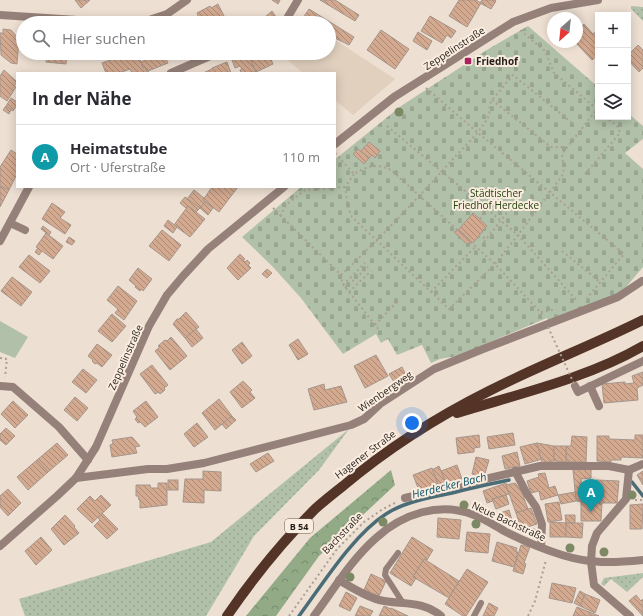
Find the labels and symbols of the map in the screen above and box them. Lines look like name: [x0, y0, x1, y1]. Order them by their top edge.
north arrow: [547, 12, 583, 48]
street label: Zeppelinstraße: [421, 23, 488, 73]
place label: Friedhof: [476, 54, 519, 68]
marker: Friedhof: [463, 56, 473, 66]
park label: Städtischer Friedhof Herdecke: [453, 186, 539, 212]
street label: Zeppelinstraße: [104, 322, 146, 392]
street label: Wienbergweg: [355, 367, 416, 415]
your location: [402, 413, 422, 433]
street label: Hagener Straße: [332, 426, 399, 482]
water label: Herdecker Bach: [410, 468, 488, 502]
pin: A: [578, 479, 604, 512]
street label: Neue Bachstraße: [470, 498, 549, 544]
street label: Bachstraße: [319, 509, 366, 557]
road number: B 54: [285, 519, 313, 533]

